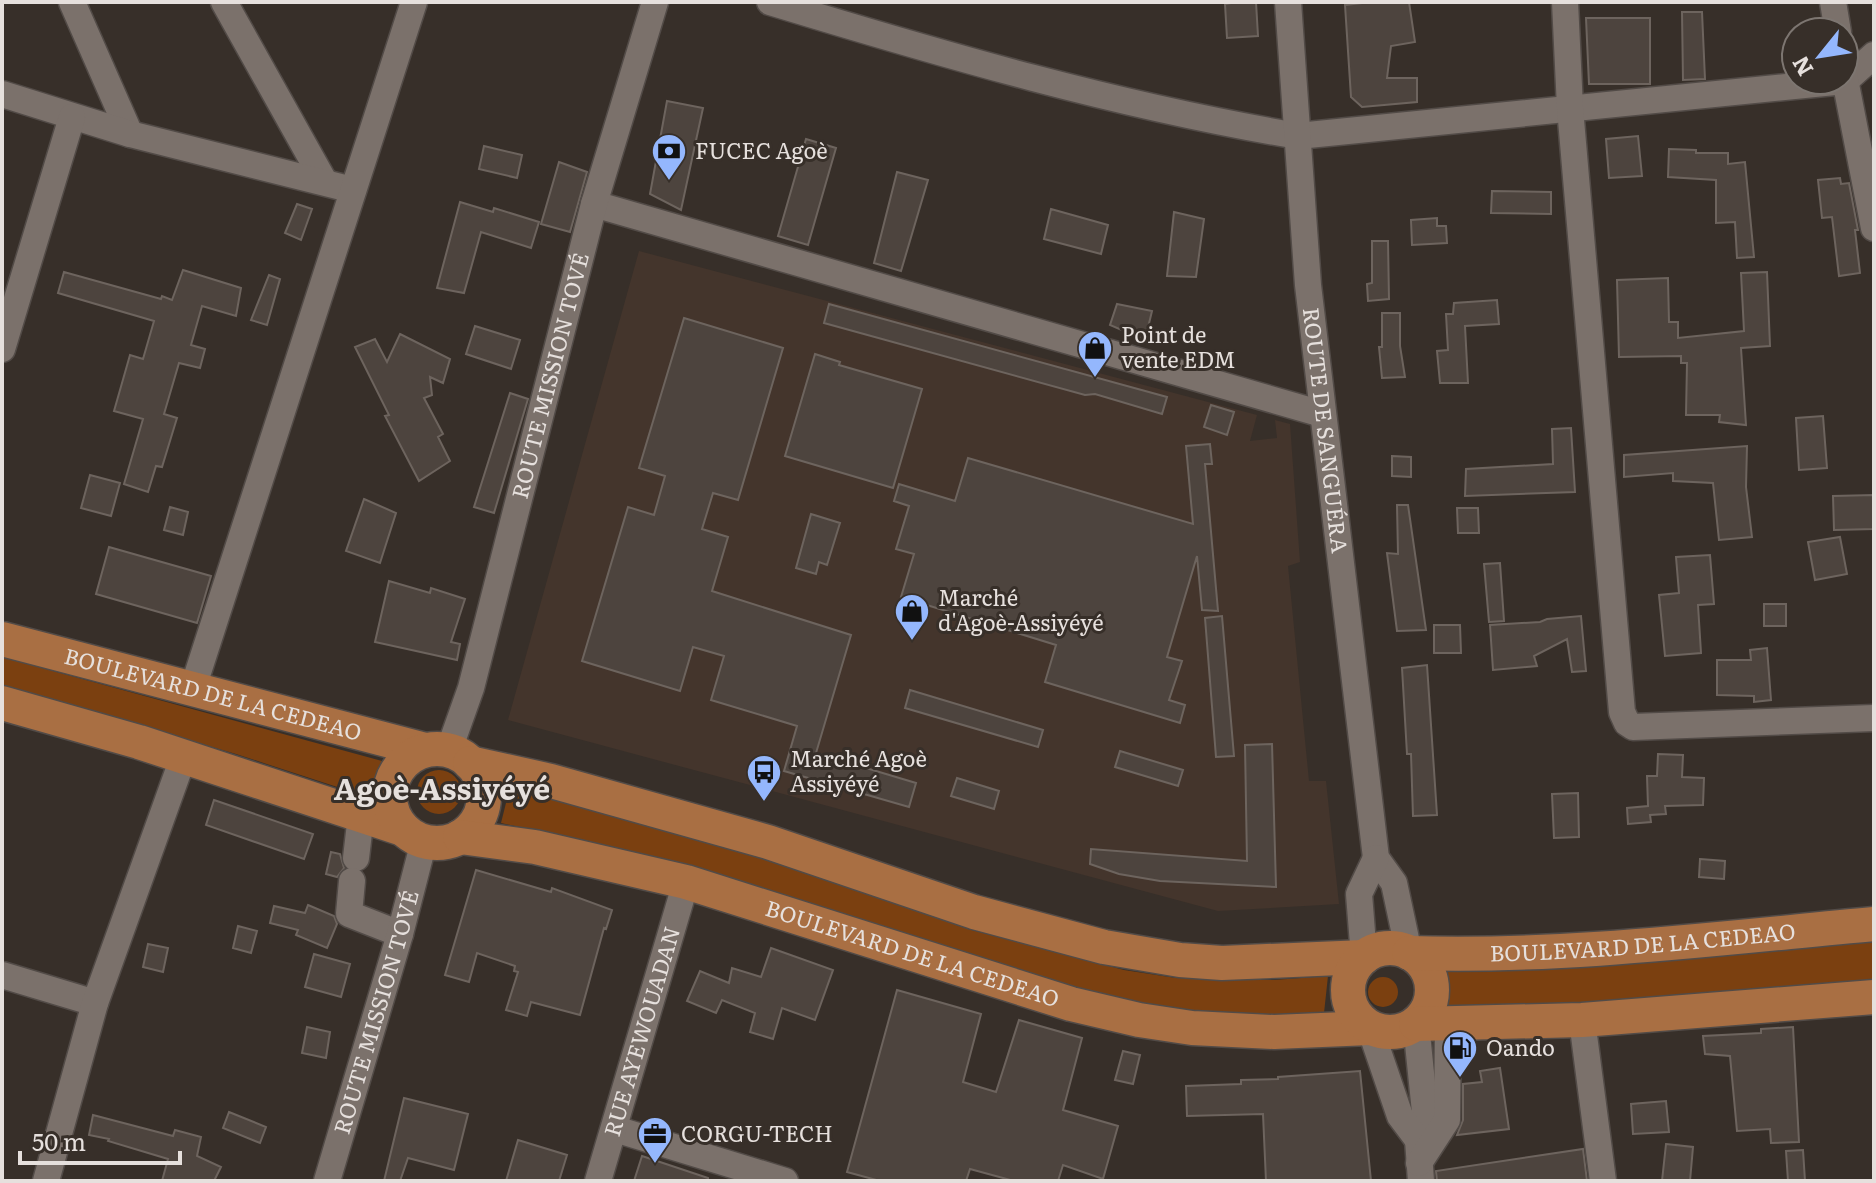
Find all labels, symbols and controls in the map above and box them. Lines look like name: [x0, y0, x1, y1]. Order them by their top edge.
north arrow: [1780, 16, 1860, 96]
text: N: [1782, 51, 1820, 83]
bank icon: FUCEC Agoè: [650, 132, 688, 182]
place label: FUCEC Agoè: [695, 133, 828, 166]
street label: ROUTE MISSION TOVÉ: [502, 249, 596, 502]
street label: ROUTE DE SANGUÉRA: [1296, 305, 1358, 555]
place label: Point de vente EDM: [1121, 317, 1236, 375]
shop icon: Point de vente EDM: [1076, 329, 1114, 379]
place label: Marché d'Agoè-Assiyéyé: [938, 580, 1104, 638]
shop icon: Marché d'Agoè-Assiyéyé: [893, 592, 931, 642]
street label: BOULEVARD DE LA CEDEAO: [61, 638, 366, 748]
place label: Marché Agoè Assiyéyé: [790, 741, 927, 799]
bus stop icon: Marché Agoè Assiyéyé: [745, 753, 783, 803]
district label: Agoè-Assiyéyé: [334, 765, 550, 809]
street label: ROUTE MISSION TOVÉ: [324, 886, 426, 1138]
street label: BOULEVARD DE LA CEDEAO: [762, 890, 1064, 1014]
street label: BOULEVARD DE LA CEDEAO: [1489, 914, 1797, 969]
street label: RUE AYEWOUADAN: [594, 922, 687, 1140]
fuel station icon: Oando: [1441, 1029, 1479, 1079]
place label: Oando: [1486, 1030, 1555, 1063]
scale bar: [20, 1115, 180, 1165]
office icon: CORGU-TECH: [636, 1115, 674, 1165]
place label: CORGU-TECH: [681, 1116, 833, 1149]
text: 50 m: [32, 1123, 86, 1158]

